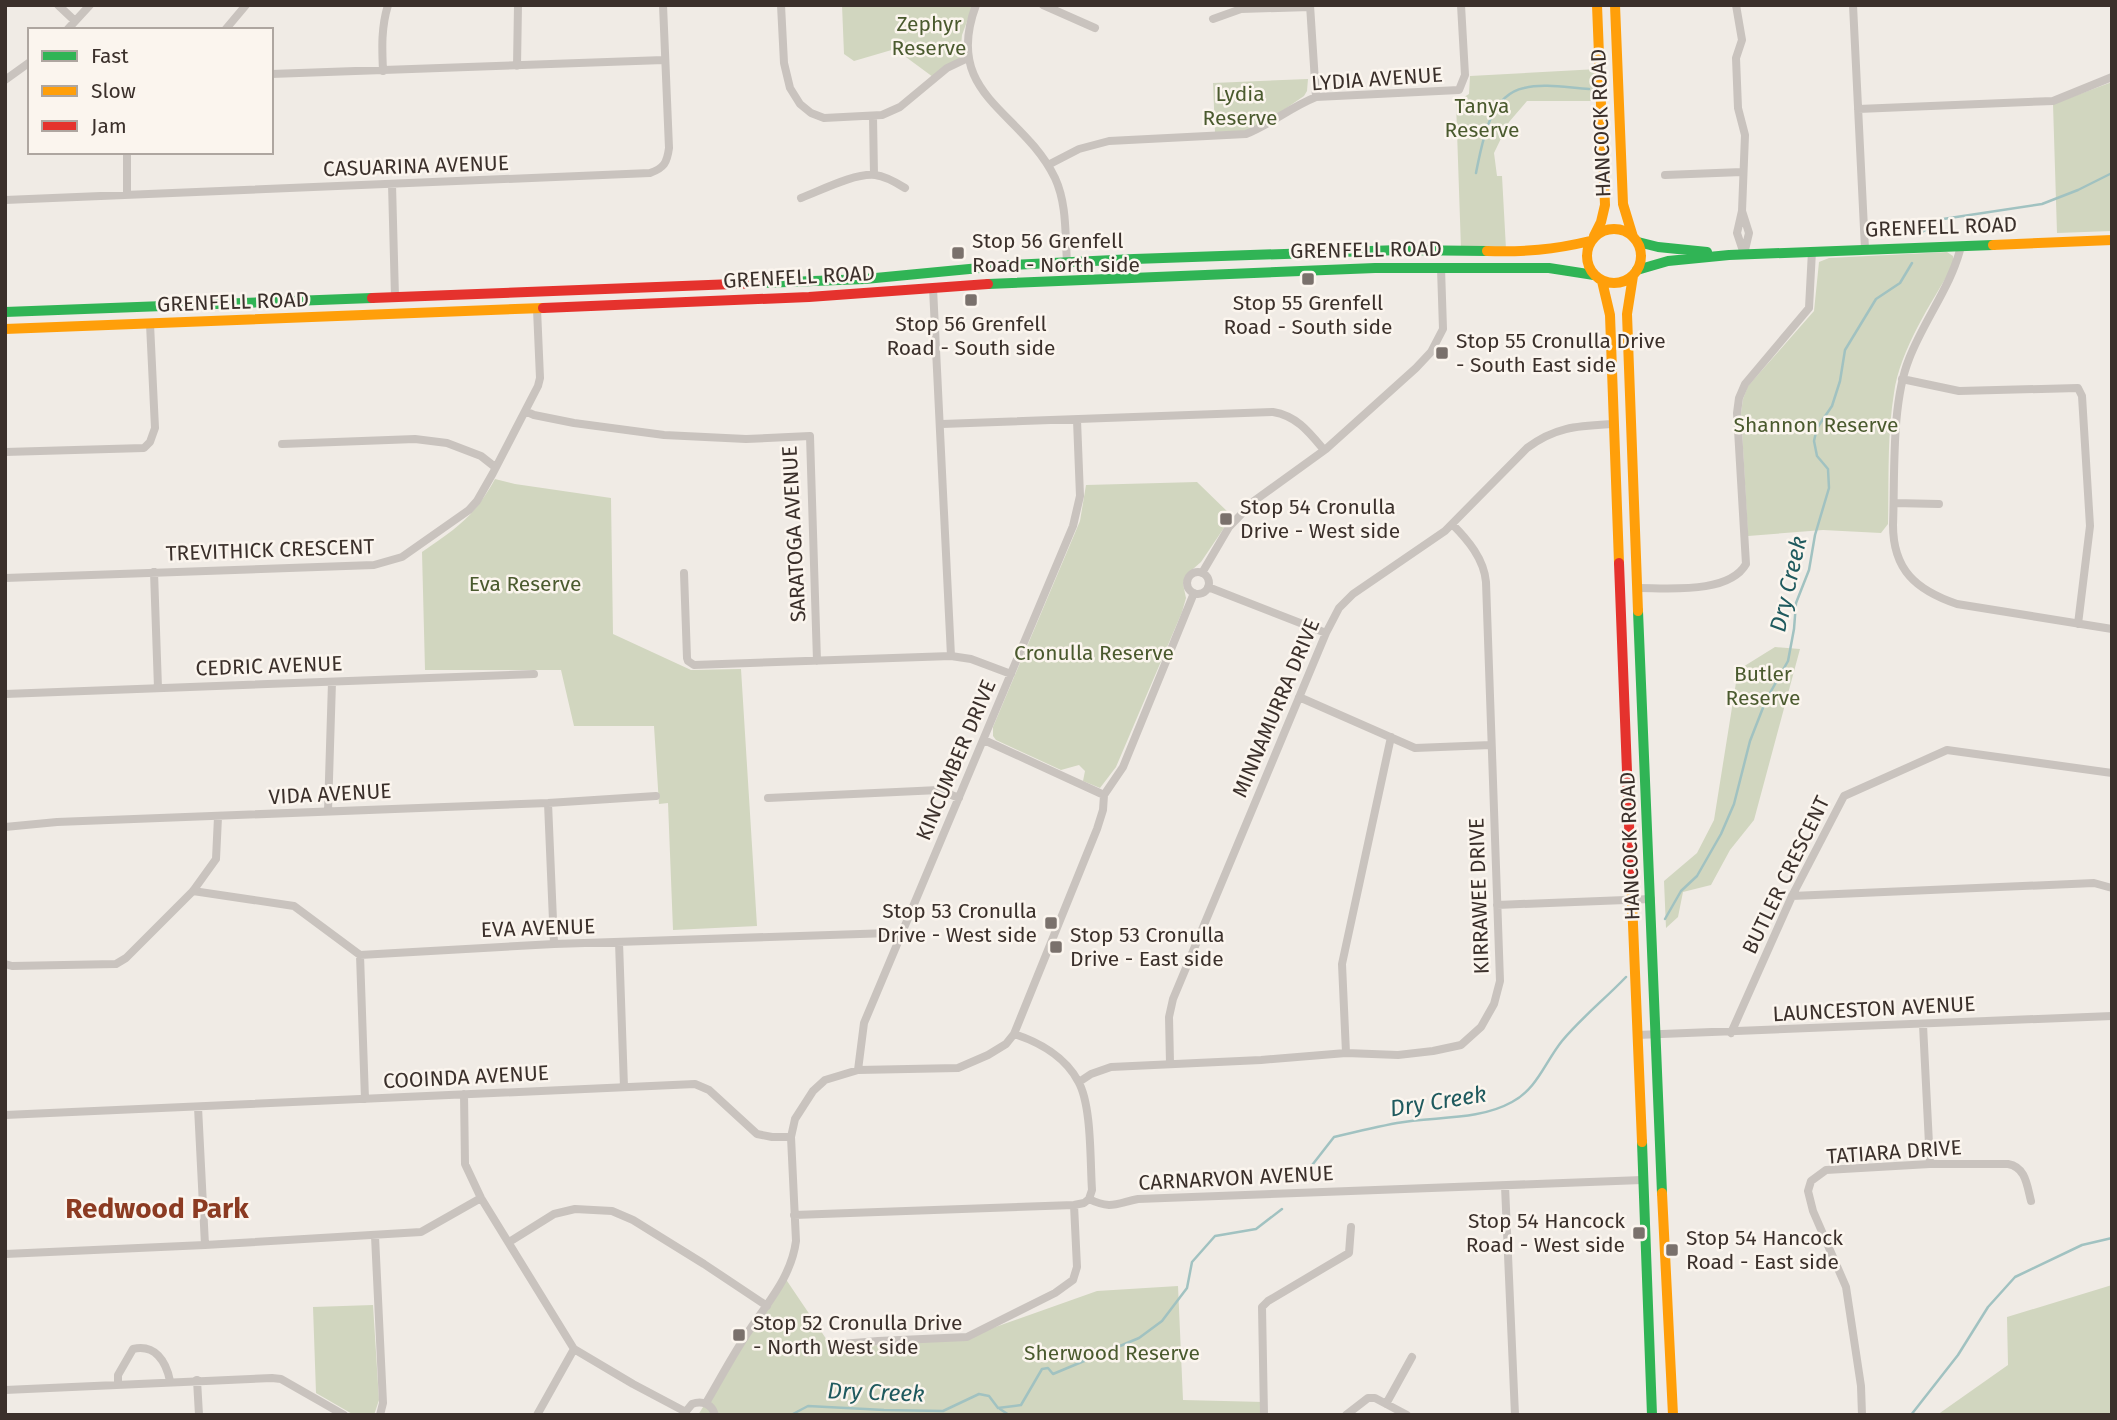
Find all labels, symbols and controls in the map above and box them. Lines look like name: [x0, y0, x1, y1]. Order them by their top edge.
park label: Zephyr Reserve: [892, 11, 966, 61]
legend: [28, 28, 273, 154]
text: Fast: [91, 43, 129, 69]
street label: HANCOCK ROAD: [1585, 48, 1617, 198]
street label: LYDIA AVENUE: [1310, 61, 1444, 97]
text: Slow: [91, 78, 136, 104]
park label: Lydia Reserve: [1203, 81, 1277, 131]
park label: Tanya Reserve: [1445, 93, 1519, 143]
text: Jam: [91, 113, 127, 139]
street label: CASUARINA AVENUE: [323, 150, 509, 182]
street label: GRENFELL ROAD: [1865, 211, 2017, 243]
place label: Stop 56 Grenfell Road - North side: [972, 228, 1140, 278]
street label: GRENFELL ROAD: [1290, 236, 1442, 264]
marker: Stop 56 Grenfell Road - North side: [950, 245, 966, 261]
street label: GRENFELL ROAD: [722, 260, 876, 294]
marker: Stop 55 Grenfell Road - South side: [1300, 271, 1316, 287]
street label: GRENFELL ROAD: [157, 286, 309, 318]
place label: Stop 55 Grenfell Road - South side: [1223, 290, 1393, 340]
marker: Stop 56 Grenfell Road - South side: [963, 292, 979, 308]
place label: Stop 56 Grenfell Road - South side: [886, 311, 1056, 361]
place label: Stop 55 Cronulla Drive - South East side: [1456, 328, 1666, 378]
marker: Stop 55 Cronulla Drive - South East side: [1434, 345, 1450, 361]
park label: Shannon Reserve: [1734, 412, 1898, 438]
street label: SARATOGA AVENUE: [776, 445, 812, 623]
place label: Stop 54 Cronulla Drive - West side: [1240, 494, 1400, 544]
marker: Stop 54 Cronulla Drive - West side: [1218, 511, 1234, 527]
street label: TREVITHICK CRESCENT: [165, 533, 375, 567]
water label: Dry Creek: [1763, 533, 1813, 635]
park label: Eva Reserve: [469, 571, 581, 597]
street label: MINNAMURRA DRIVE: [1227, 615, 1325, 801]
park label: Cronulla Reserve: [1014, 640, 1174, 666]
street label: CEDRIC AVENUE: [195, 650, 343, 682]
park label: Butler Reserve: [1726, 661, 1800, 711]
street label: KINCUMBER DRIVE: [910, 676, 1002, 844]
street label: HANCOCK ROAD: [1614, 771, 1646, 921]
street label: VIDA AVENUE: [268, 778, 392, 810]
street label: BUTLER CRESCENT: [1736, 792, 1836, 958]
street label: KIRRAWEE DRIVE: [1463, 817, 1495, 975]
place label: Stop 53 Cronulla Drive - West side: [877, 898, 1037, 948]
street label: EVA AVENUE: [480, 913, 596, 943]
marker: Stop 53 Cronulla Drive - West side: [1043, 915, 1059, 931]
place label: Stop 53 Cronulla Drive - East side: [1070, 922, 1225, 972]
marker: Stop 53 Cronulla Drive - East side: [1048, 939, 1064, 955]
street label: LAUNCESTON AVENUE: [1772, 991, 1976, 1027]
street label: COOINDA AVENUE: [382, 1060, 550, 1094]
water label: Dry Creek: [1388, 1080, 1488, 1122]
street label: TATIARA DRIVE: [1826, 1134, 1962, 1170]
street label: CARNARVON AVENUE: [1138, 1160, 1334, 1196]
district label: Redwood Park: [65, 1192, 249, 1225]
place label: Stop 54 Hancock Road - West side: [1466, 1208, 1625, 1258]
marker: Stop 54 Hancock Road - West side: [1631, 1225, 1647, 1241]
place label: Stop 54 Hancock Road - East side: [1686, 1225, 1843, 1275]
marker: Stop 54 Hancock Road - East side: [1664, 1242, 1680, 1258]
place label: Stop 52 Cronulla Drive - North West side: [753, 1310, 962, 1360]
marker: Stop 52 Cronulla Drive - North West side: [731, 1327, 747, 1343]
park label: Sherwood Reserve: [1024, 1340, 1200, 1366]
water label: Dry Creek: [827, 1376, 925, 1408]

